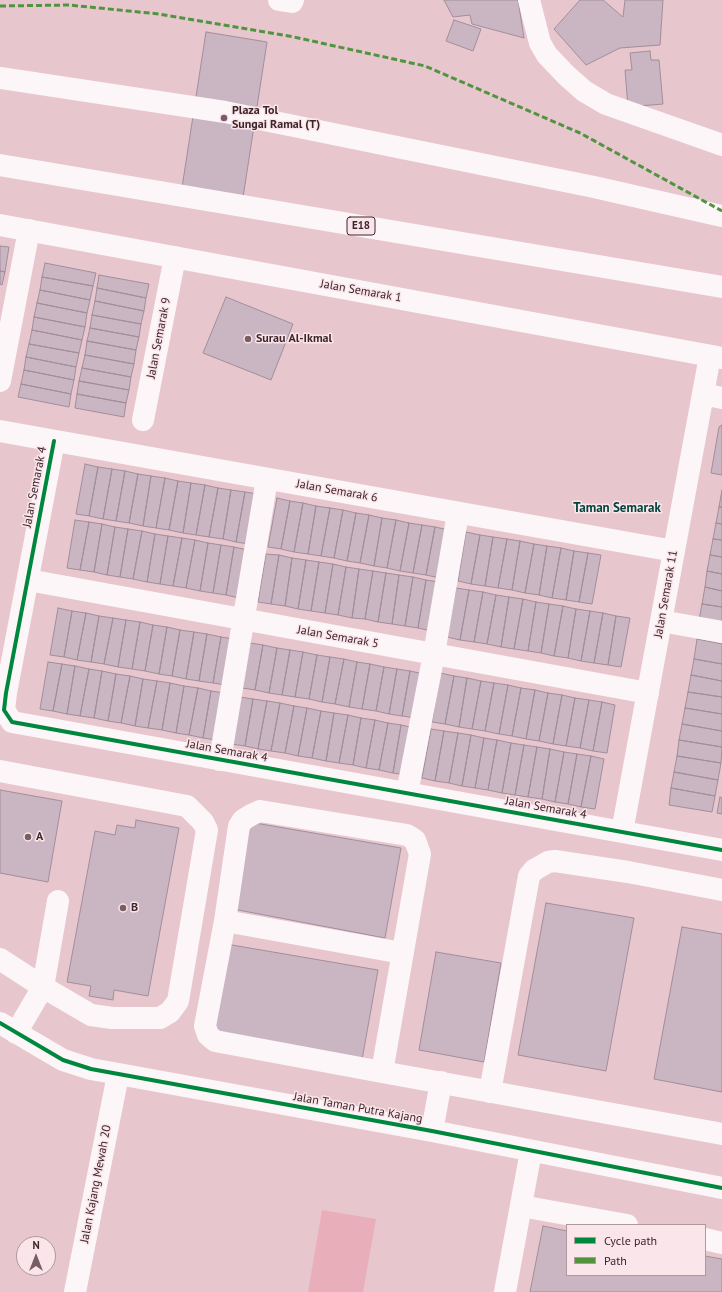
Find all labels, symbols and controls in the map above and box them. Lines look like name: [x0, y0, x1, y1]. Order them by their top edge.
place label: Plaza Tol Sungai Ramal (T): [232, 104, 320, 132]
marker: Plaza Tol Sungai Ramal (T): [219, 113, 229, 123]
road number: E18: [347, 217, 375, 235]
street label: Jalan Semarak 1: [319, 277, 403, 305]
street label: Jalan Semarak 9: [144, 296, 174, 380]
place label: Surau Al-Ikmal: [256, 332, 332, 346]
marker: Surau Al-Ikmal: [243, 334, 253, 344]
street label: Jalan Semarak 4: [20, 445, 50, 529]
street label: Jalan Semarak 6: [295, 477, 379, 505]
district label: Taman Semarak: [573, 500, 661, 516]
street label: Jalan Semarak 11: [651, 549, 681, 639]
street label: Jalan Semarak 5: [296, 623, 380, 651]
street label: Jalan Semarak 4: [185, 737, 269, 765]
street label: Jalan Semarak 4: [504, 794, 588, 822]
place label: A: [36, 830, 43, 844]
marker: A: [23, 832, 33, 842]
place label: B: [131, 901, 138, 915]
marker: B: [118, 903, 128, 913]
street label: Jalan Taman Putra Kajang: [292, 1090, 424, 1126]
street label: Jalan Kajang Mewah 20: [77, 1124, 115, 1244]
legend: [566, 1224, 706, 1276]
text: Cycle path: [604, 1233, 657, 1248]
north arrow: [16, 1236, 56, 1276]
text: N: [32, 1238, 40, 1252]
text: Path: [604, 1253, 627, 1268]

